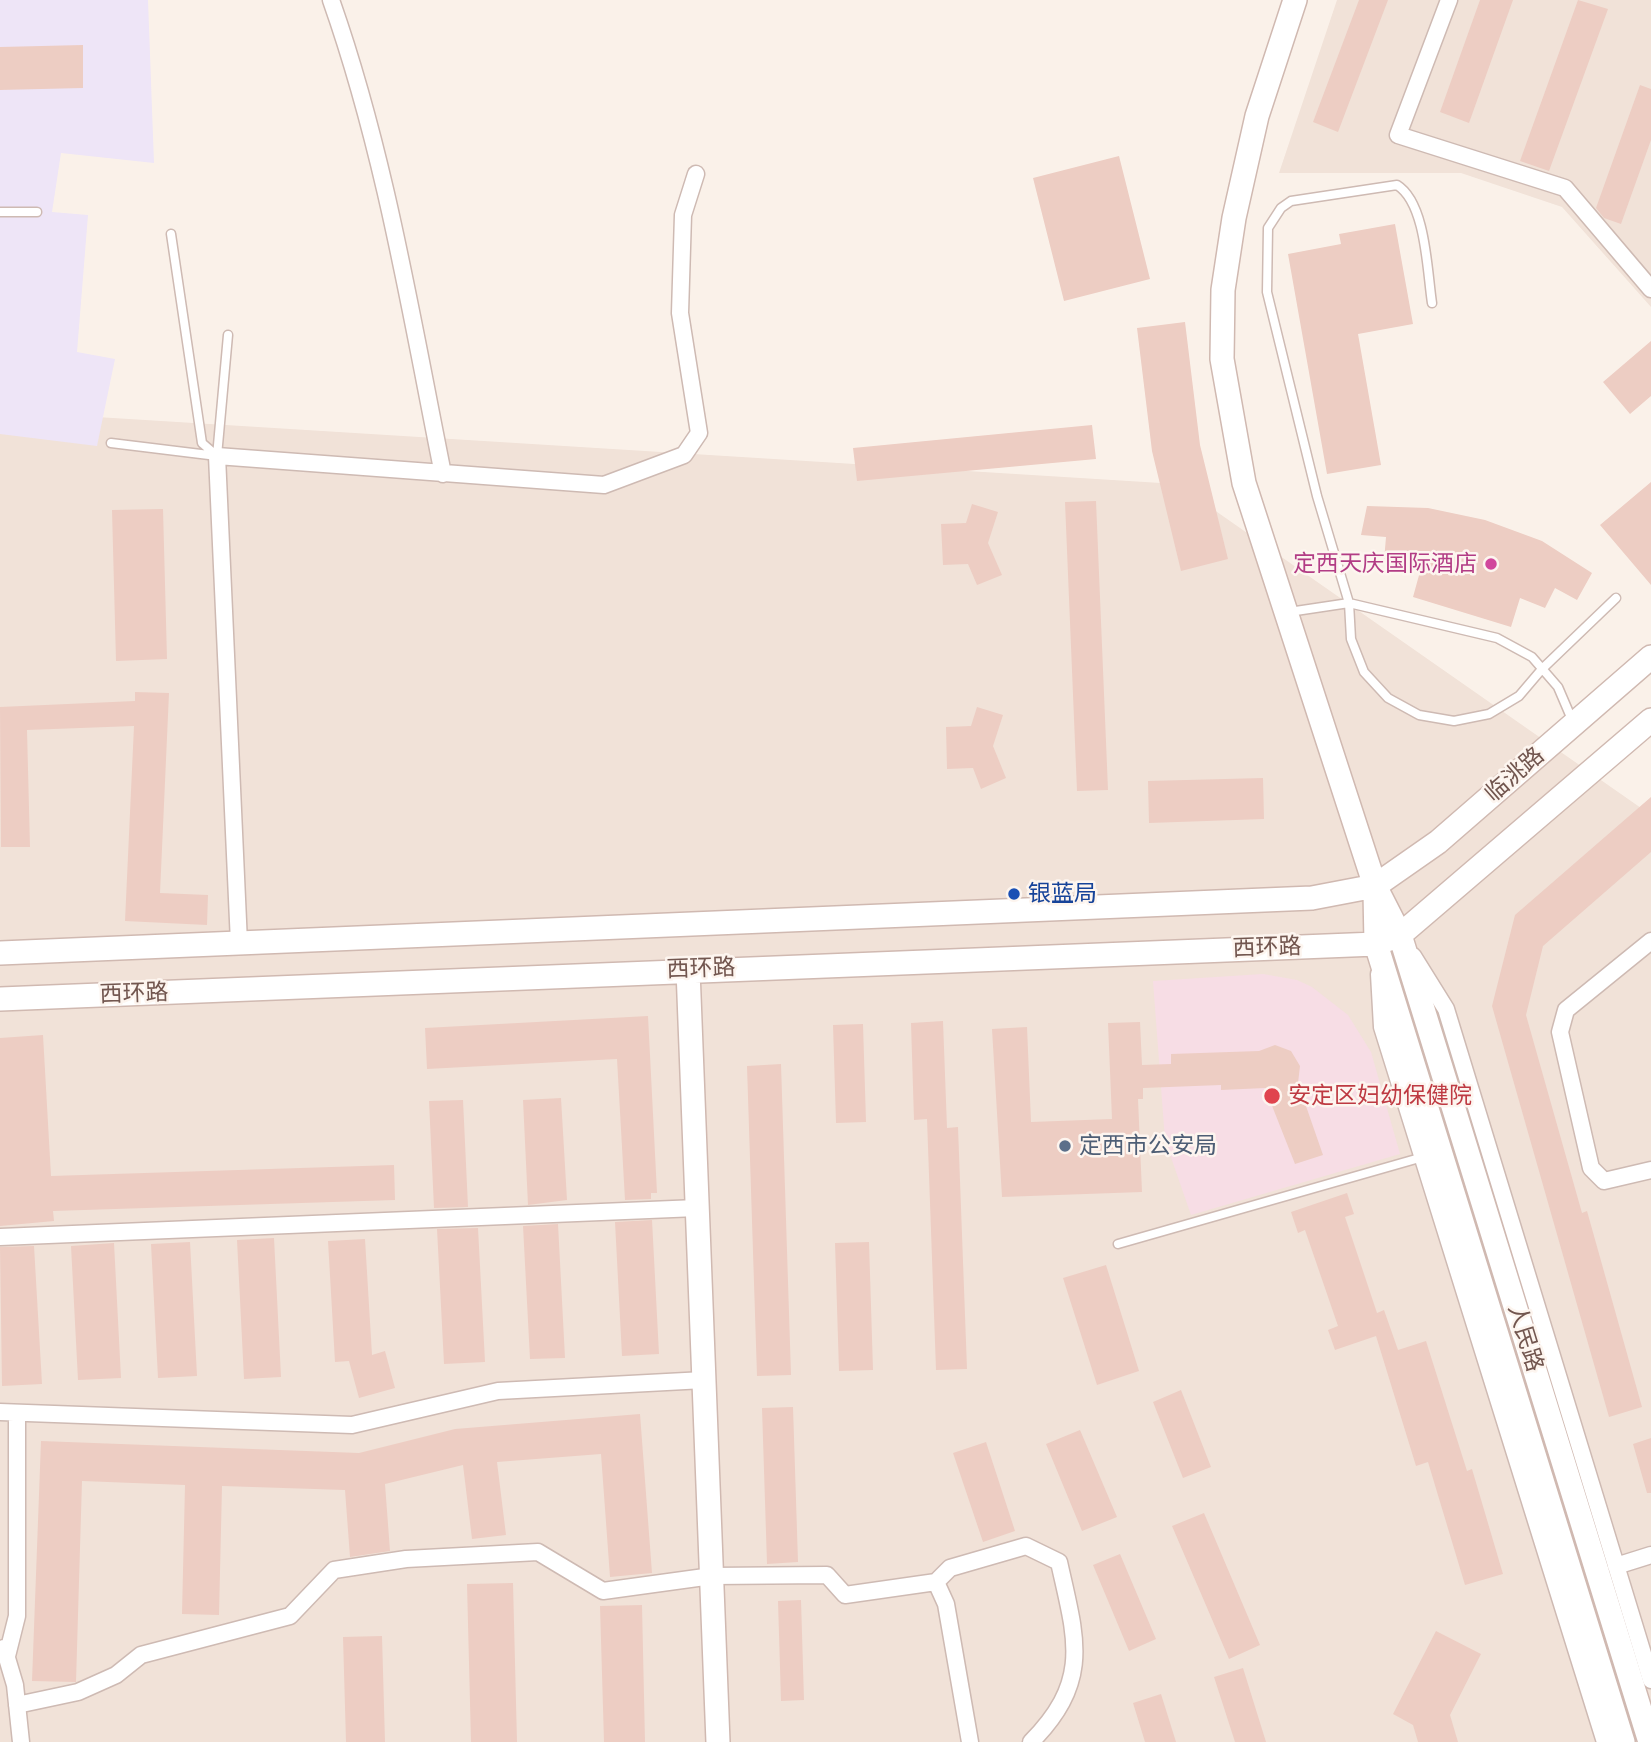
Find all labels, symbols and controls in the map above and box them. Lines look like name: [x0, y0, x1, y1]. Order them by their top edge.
place label: 定西天庆国际酒店: [1293, 550, 1477, 578]
marker: 定西天庆国际酒店: [1483, 556, 1499, 572]
street label: 临洮路: [1480, 742, 1550, 808]
place label: 银蓝局: [1028, 880, 1097, 908]
marker: 银蓝局: [1006, 886, 1022, 902]
street label: 西环路: [1232, 933, 1302, 963]
street label: 西环路: [666, 954, 736, 984]
street label: 西环路: [99, 979, 169, 1009]
place label: 安定区妇幼保健院: [1288, 1082, 1472, 1110]
marker: 安定区妇幼保健院: [1262, 1086, 1282, 1106]
place label: 定西市公安局: [1079, 1132, 1217, 1160]
marker: 定西市公安局: [1057, 1138, 1073, 1154]
street label: 人民路: [1502, 1301, 1548, 1375]

